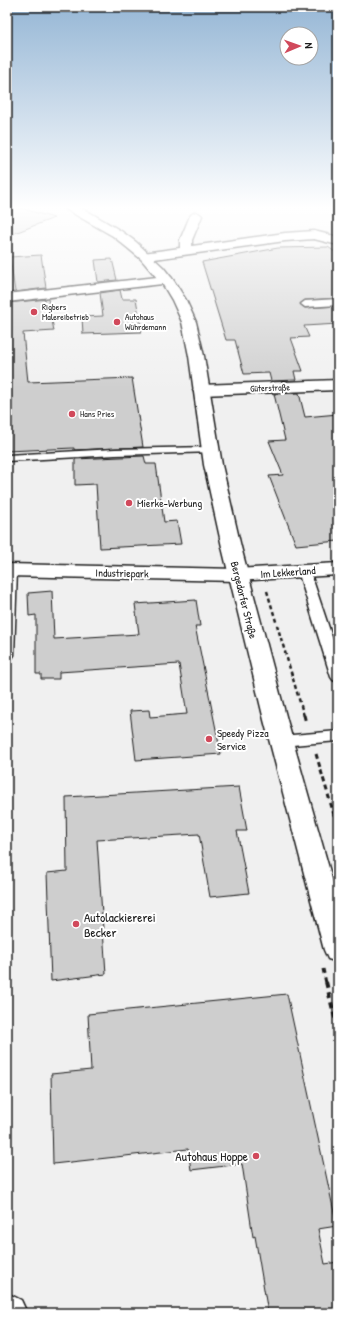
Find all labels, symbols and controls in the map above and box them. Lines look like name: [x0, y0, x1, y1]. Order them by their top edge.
north arrow: [279, 26, 319, 66]
text: N: [302, 42, 316, 49]
place label: Rigbers Malereibetrieb: [42, 301, 89, 323]
marker: Rigbers Malereibetrieb: [29, 307, 39, 317]
place label: Autohaus Wührdemann: [125, 311, 166, 333]
marker: Autohaus Wührdemann: [112, 317, 122, 327]
street label: Güterstraße: [250, 381, 291, 395]
place label: Hans Pries: [80, 408, 115, 420]
marker: Hans Pries: [67, 409, 77, 419]
place label: Mierke-Werbung: [137, 496, 202, 510]
marker: Mierke-Werbung: [124, 498, 134, 508]
street label: Bergedorfer Straße: [228, 560, 261, 641]
street label: Im Lekkerland: [260, 563, 317, 581]
street label: Industriepark: [95, 566, 149, 580]
place label: Speedy Pizza Service: [217, 726, 269, 753]
marker: Speedy Pizza Service: [204, 734, 214, 744]
place label: Autolackiererei Becker: [84, 908, 156, 941]
marker: Autolackiererei Becker: [71, 919, 81, 929]
place label: Autohaus Hoppe: [175, 1147, 248, 1165]
marker: Autohaus Hoppe: [251, 1151, 261, 1161]

